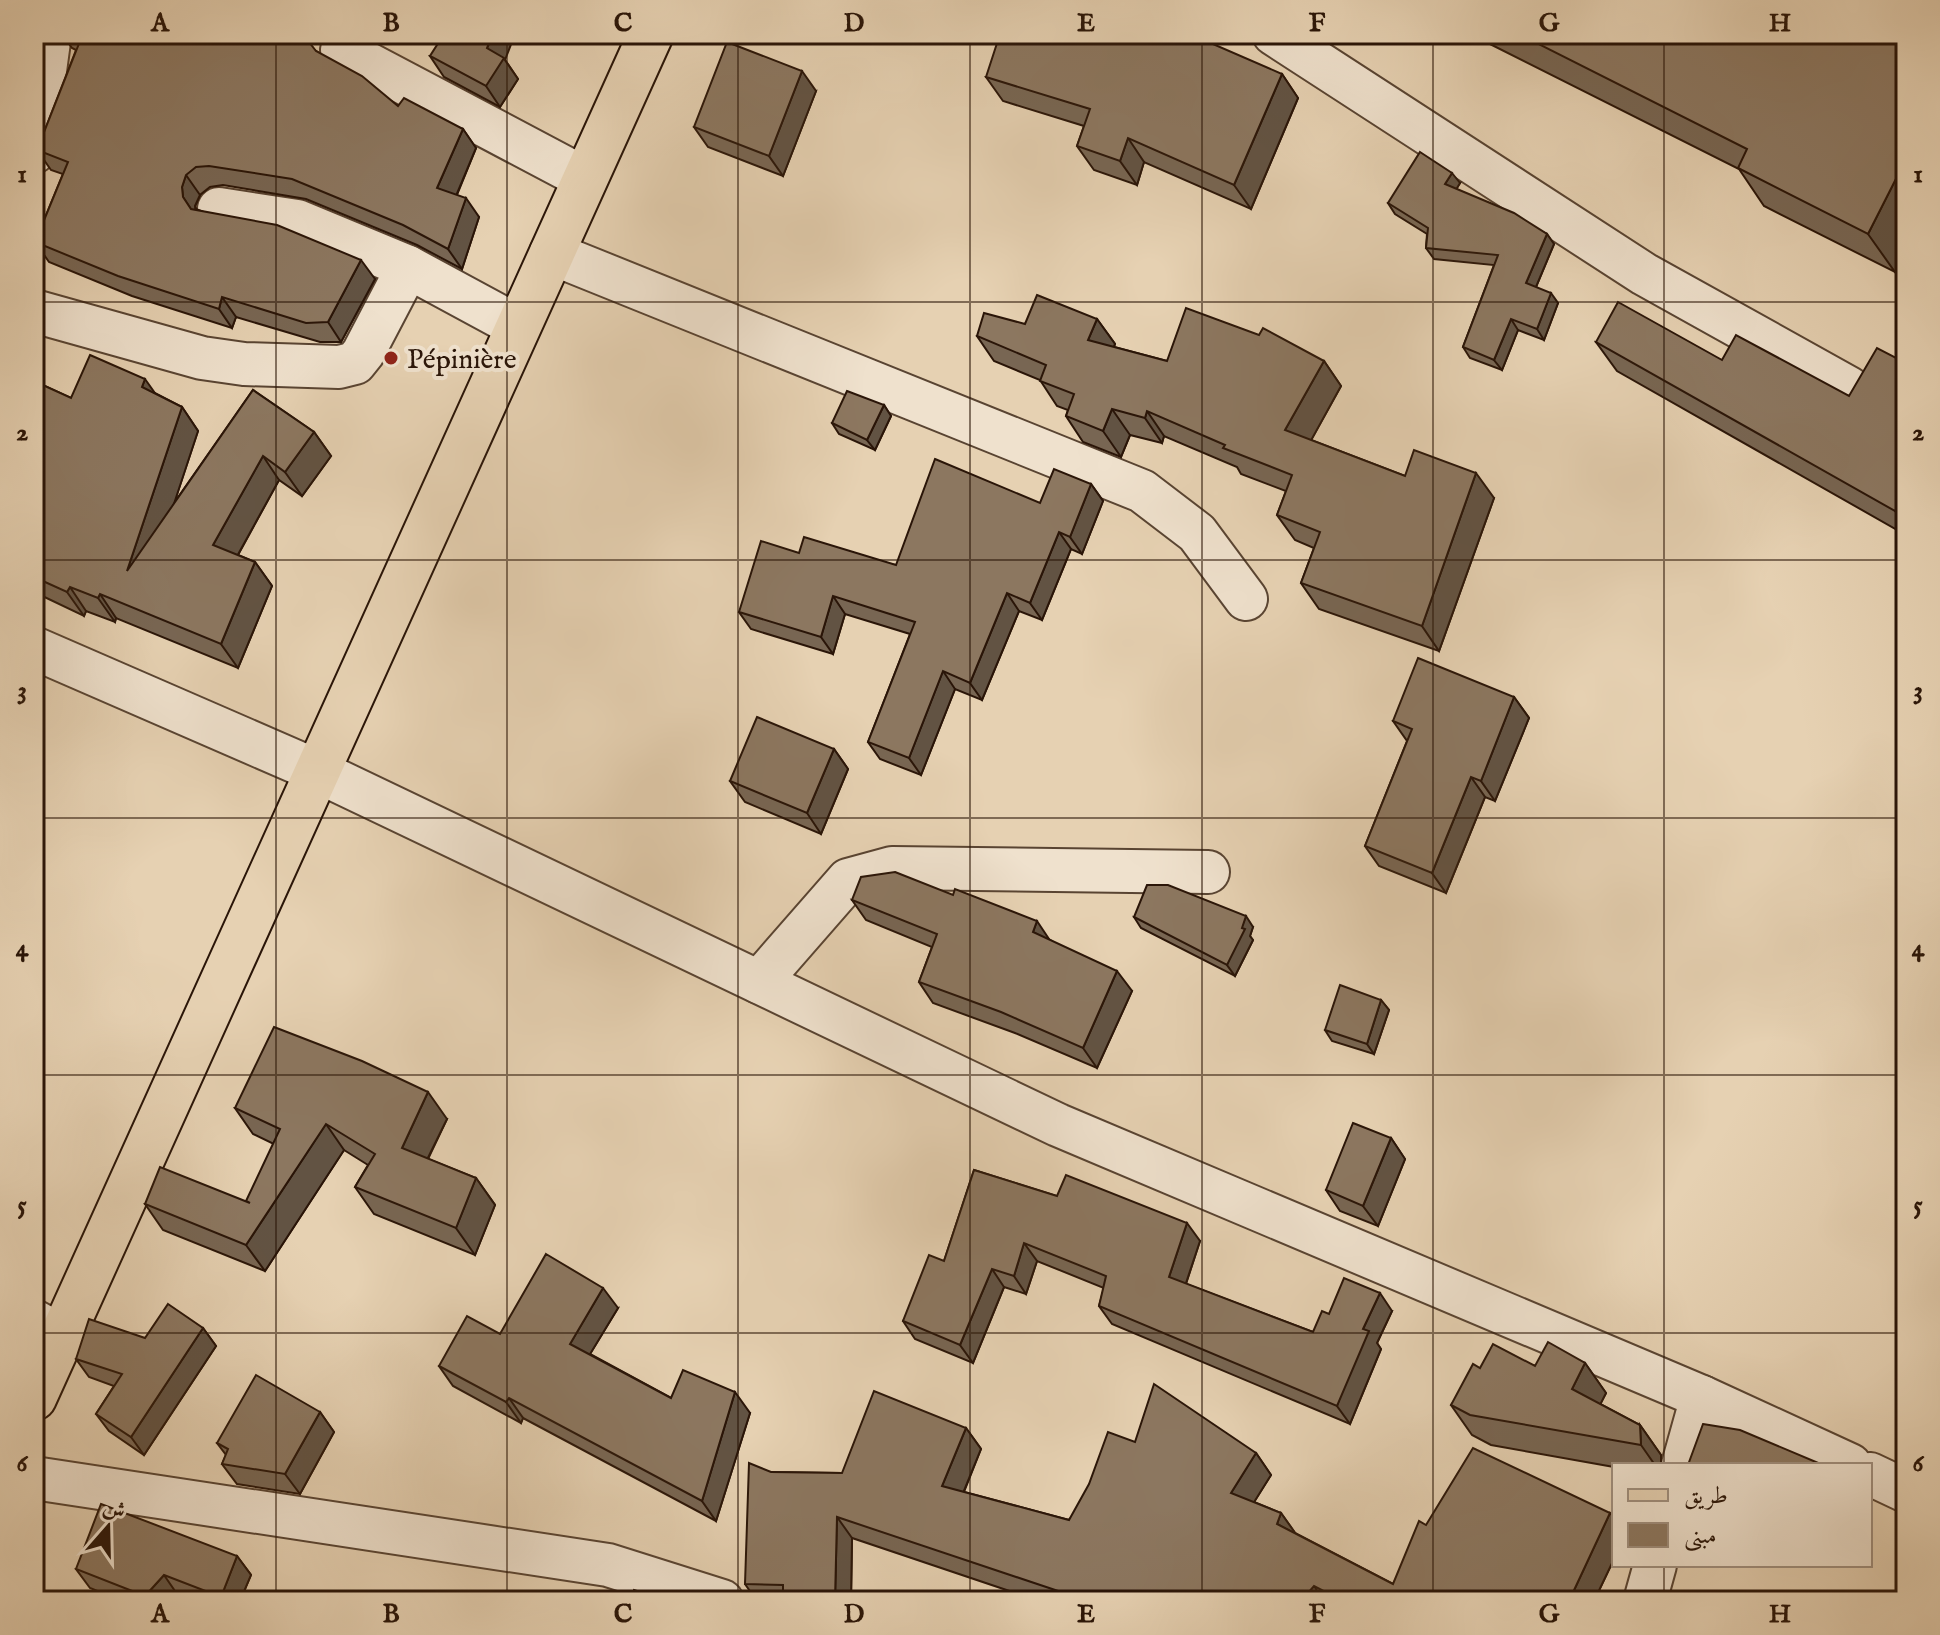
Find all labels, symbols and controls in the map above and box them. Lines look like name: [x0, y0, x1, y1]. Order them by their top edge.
text: A: [150, 7, 170, 40]
text: B: [382, 7, 400, 40]
text: C: [614, 7, 633, 40]
text: D: [844, 7, 865, 40]
text: E: [1077, 7, 1095, 40]
text: F: [1309, 7, 1326, 40]
text: G: [1539, 7, 1560, 40]
text: H: [1769, 7, 1791, 40]
text: 1: [17, 158, 27, 191]
text: 1: [1913, 158, 1923, 191]
place label: Pépinière: [407, 343, 517, 378]
marker: Pépinière: [382, 349, 400, 367]
text: 2: [16, 416, 28, 449]
text: 2: [1912, 416, 1924, 449]
text: 3: [17, 674, 27, 707]
text: 3: [1913, 674, 1923, 707]
text: 4: [16, 932, 30, 965]
text: 4: [1912, 932, 1926, 965]
text: 5: [17, 1189, 27, 1222]
text: 5: [1913, 1189, 1923, 1222]
text: 6: [17, 1447, 29, 1480]
text: 6: [1913, 1447, 1925, 1480]
legend: [1612, 1463, 1872, 1567]
text: طريق: [1684, 1481, 1728, 1512]
north arrow: [68, 1487, 148, 1567]
text: ش: [99, 1493, 129, 1527]
text: مبنى: [1684, 1521, 1717, 1552]
text: A: [150, 1598, 170, 1631]
text: B: [382, 1598, 400, 1631]
text: C: [614, 1598, 633, 1631]
text: D: [844, 1598, 865, 1631]
text: E: [1077, 1598, 1095, 1631]
text: F: [1309, 1598, 1326, 1631]
text: G: [1539, 1598, 1560, 1631]
text: H: [1769, 1598, 1791, 1631]

